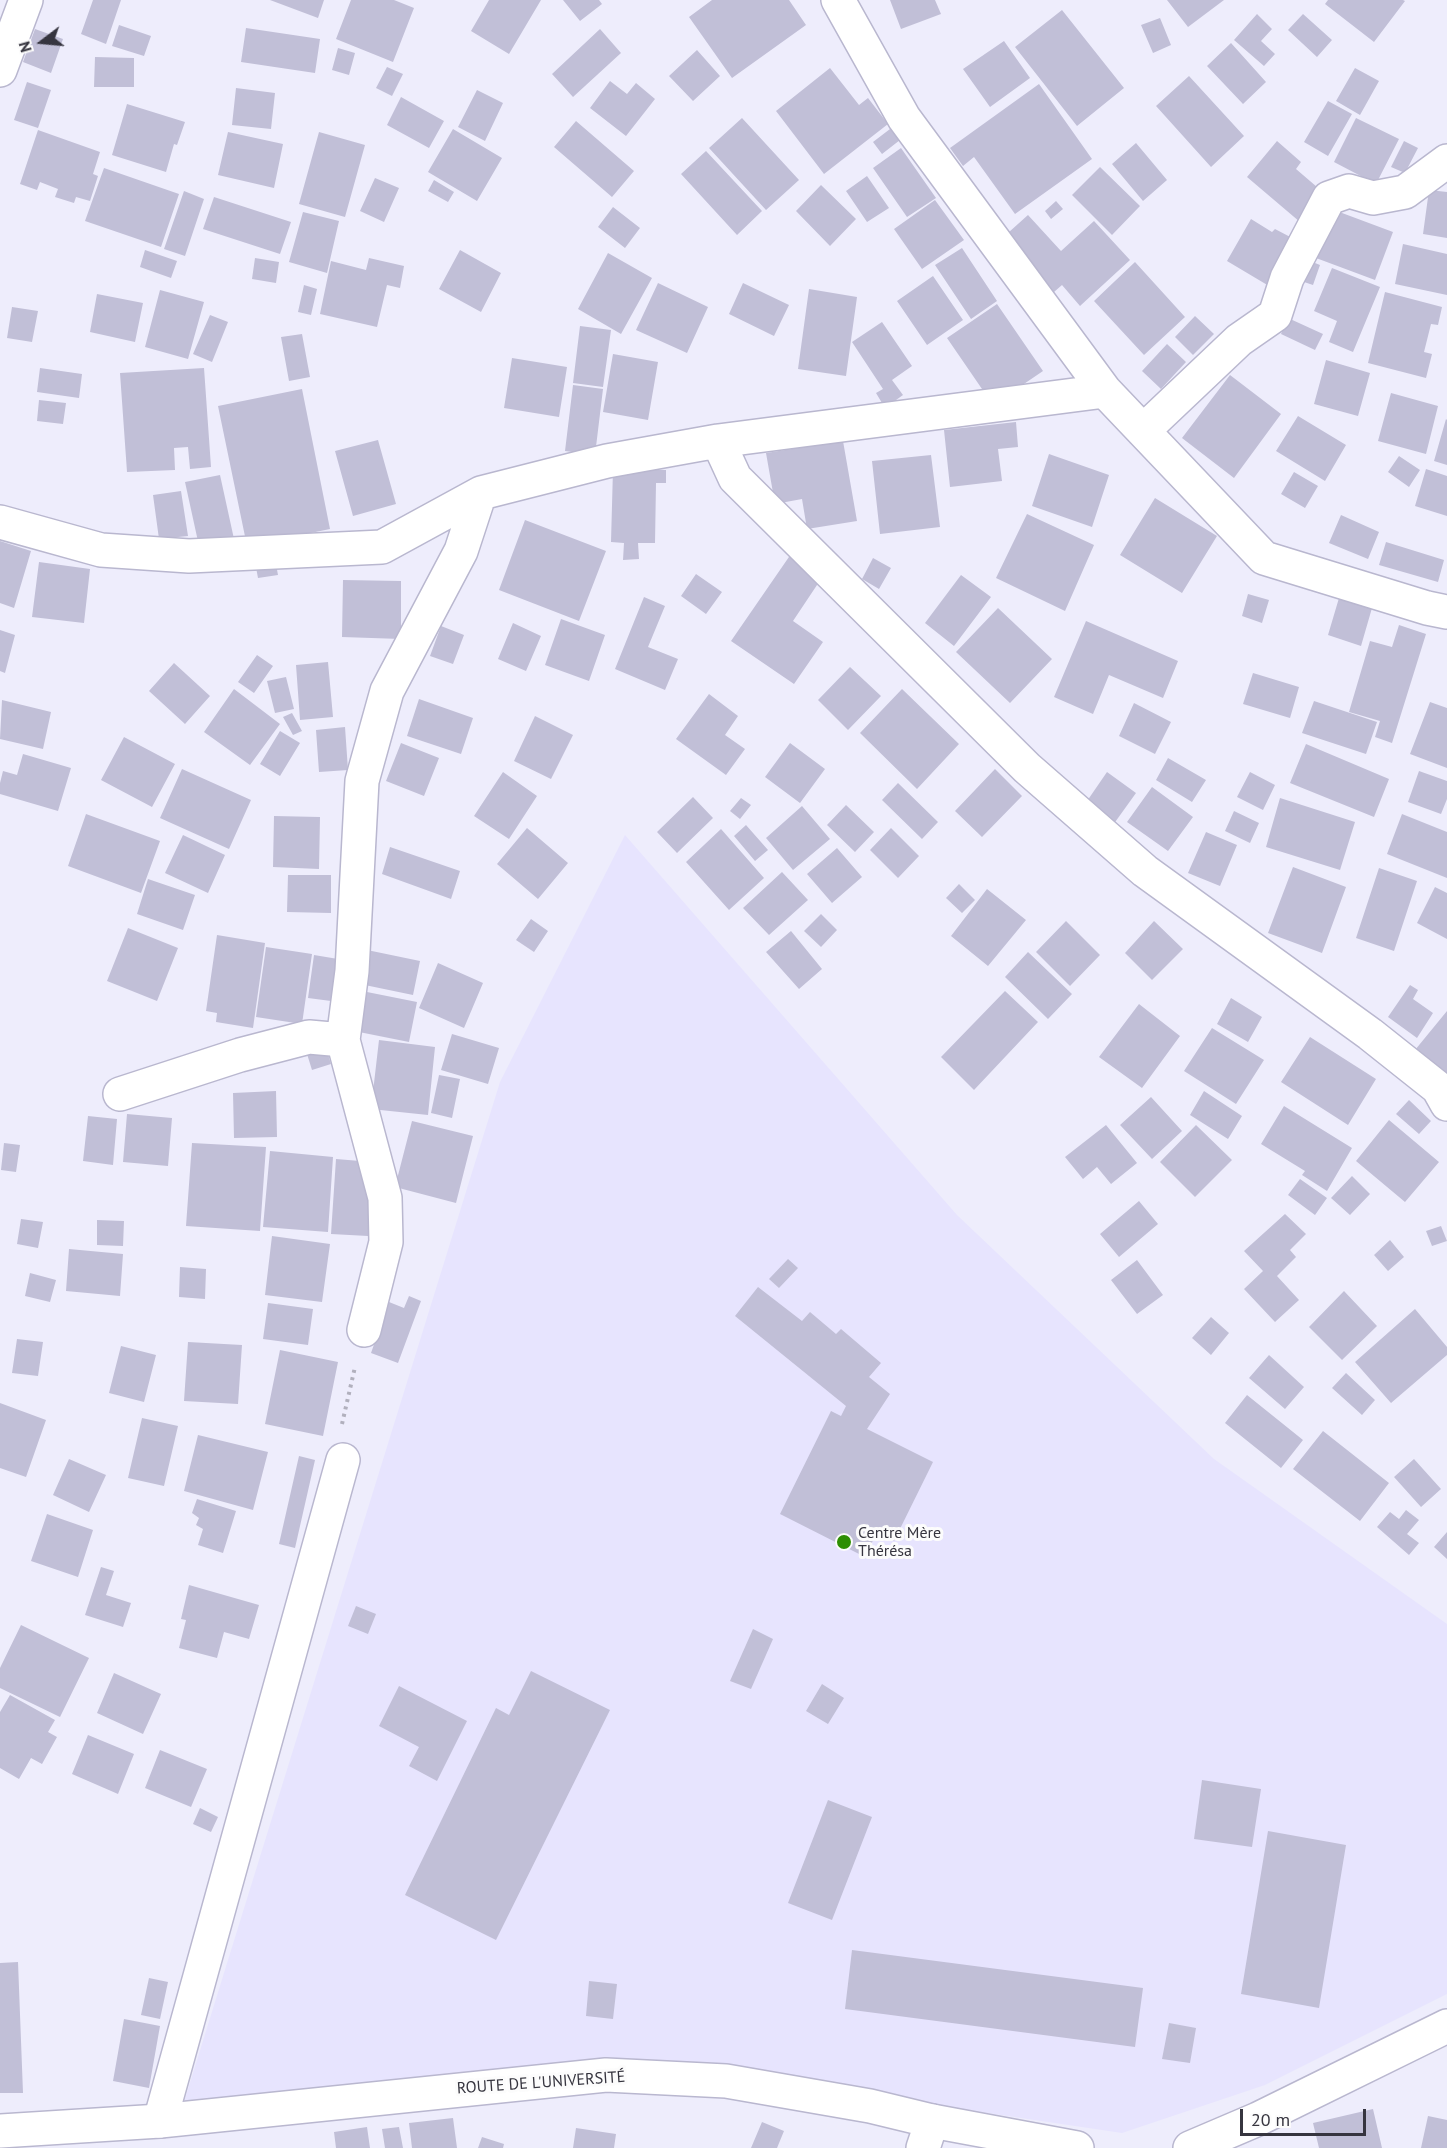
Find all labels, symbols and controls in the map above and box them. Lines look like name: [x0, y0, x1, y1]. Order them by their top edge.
north arrow: [12, 12, 72, 72]
text: N: [14, 39, 36, 55]
place label: Centre Mère Thérésa: [858, 1523, 941, 1561]
marker: Centre Mère Thérésa: [835, 1533, 853, 1551]
street label: ROUTE DE L'UNIVERSITÉ: [456, 2068, 626, 2098]
scale bar: [1243, 2097, 1369, 2135]
text: 20 m: [1251, 2108, 1290, 2131]

